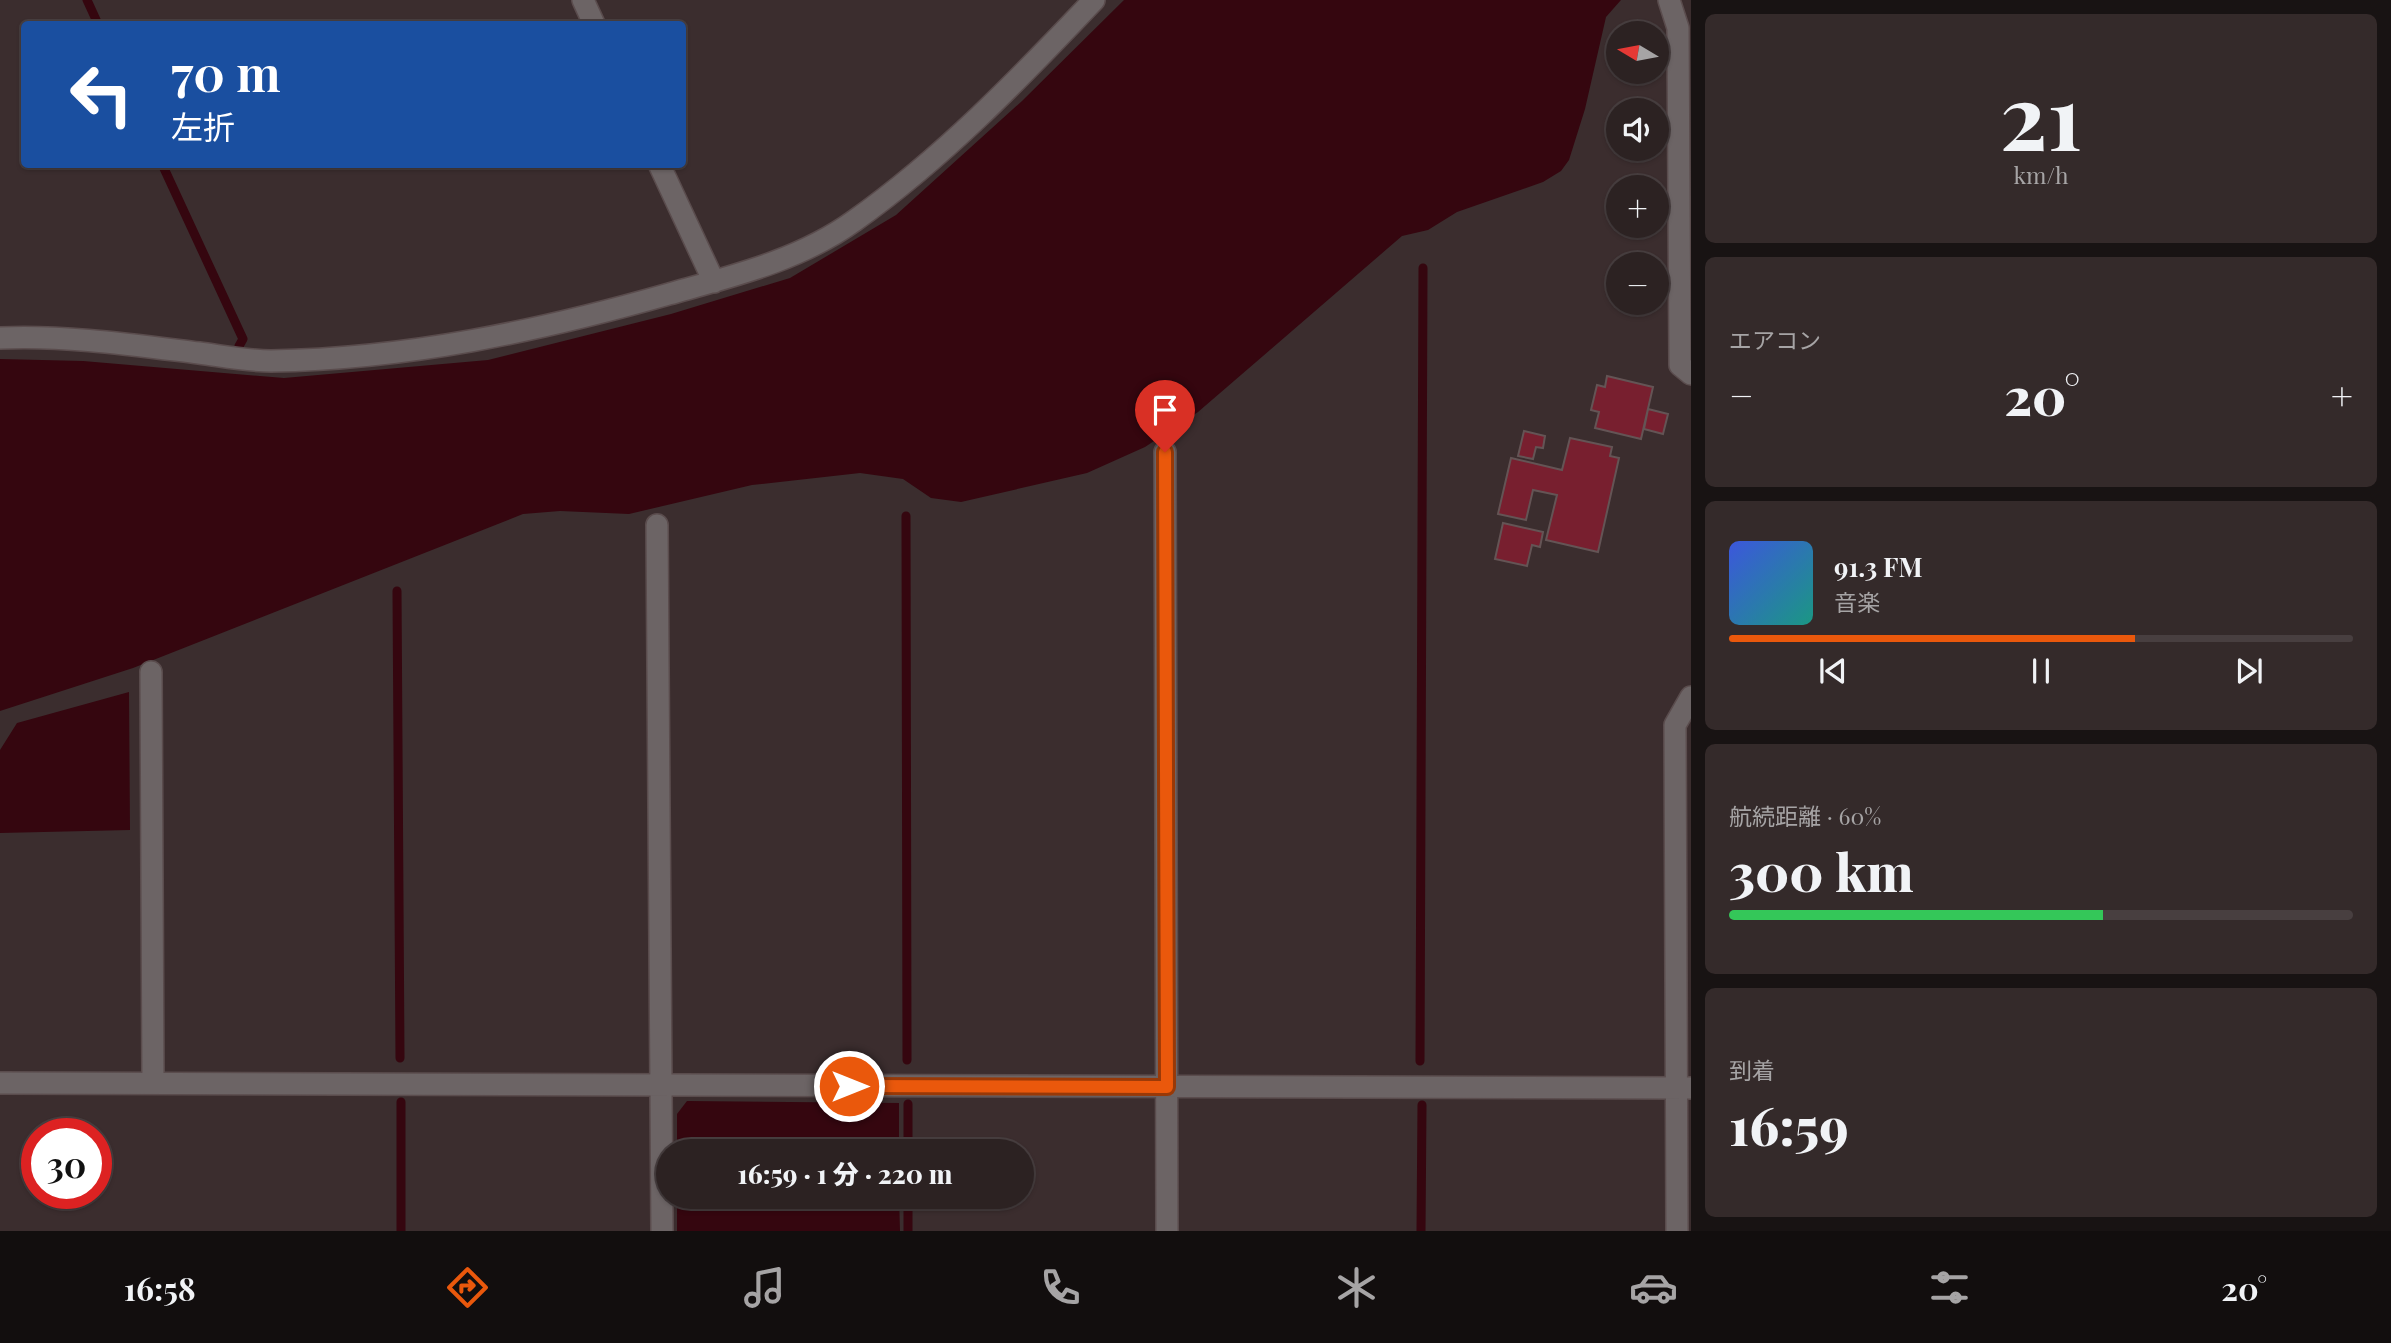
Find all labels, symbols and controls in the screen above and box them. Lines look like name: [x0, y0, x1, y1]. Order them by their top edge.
north arrow: [1606, 21, 1670, 84]
map controls: [1606, 21, 1669, 315]
text: 70 m: [171, 39, 281, 104]
icon: left: [56, 49, 147, 140]
text: 21: [2000, 53, 2082, 174]
button: sound: [1606, 98, 1669, 161]
text: 左折: [171, 104, 235, 147]
text: km/h: [2013, 159, 2069, 190]
button: +: [1606, 175, 1669, 238]
button: −: [1606, 252, 1669, 315]
text: エアコン: [1729, 324, 1821, 355]
text: 20°: [2004, 360, 2080, 429]
text: −: [1729, 369, 1754, 420]
text: +: [2331, 369, 2353, 420]
pin: [1135, 380, 1195, 452]
icon: arrive: [1146, 391, 1184, 429]
text: 91.3 FM: [1834, 549, 1923, 584]
text: 音楽: [1834, 586, 1880, 617]
icon: previous: [1814, 652, 1852, 690]
icon: pause: [2022, 652, 2060, 690]
icon: next: [2230, 652, 2268, 690]
text: 航続距離 · 60%: [1729, 800, 1881, 831]
text: 300 km: [1729, 836, 1914, 905]
position arrow: [812, 1049, 886, 1123]
text: 到着: [1729, 1054, 1775, 1085]
text: 16:59: [1729, 1090, 1849, 1159]
speed limit sign: 30: [21, 1118, 112, 1209]
text: 16:59 · 1 分 · 220 m: [738, 1156, 952, 1191]
icon: directions: [443, 1263, 492, 1312]
icon: music: [740, 1263, 789, 1312]
icon: phone: [1036, 1263, 1085, 1312]
icon: climate: [1332, 1263, 1381, 1312]
icon: car: [1629, 1263, 1678, 1312]
icon: filters: [1925, 1263, 1974, 1312]
text: 16:58: [124, 1266, 196, 1309]
text: 20°: [2221, 1266, 2267, 1309]

